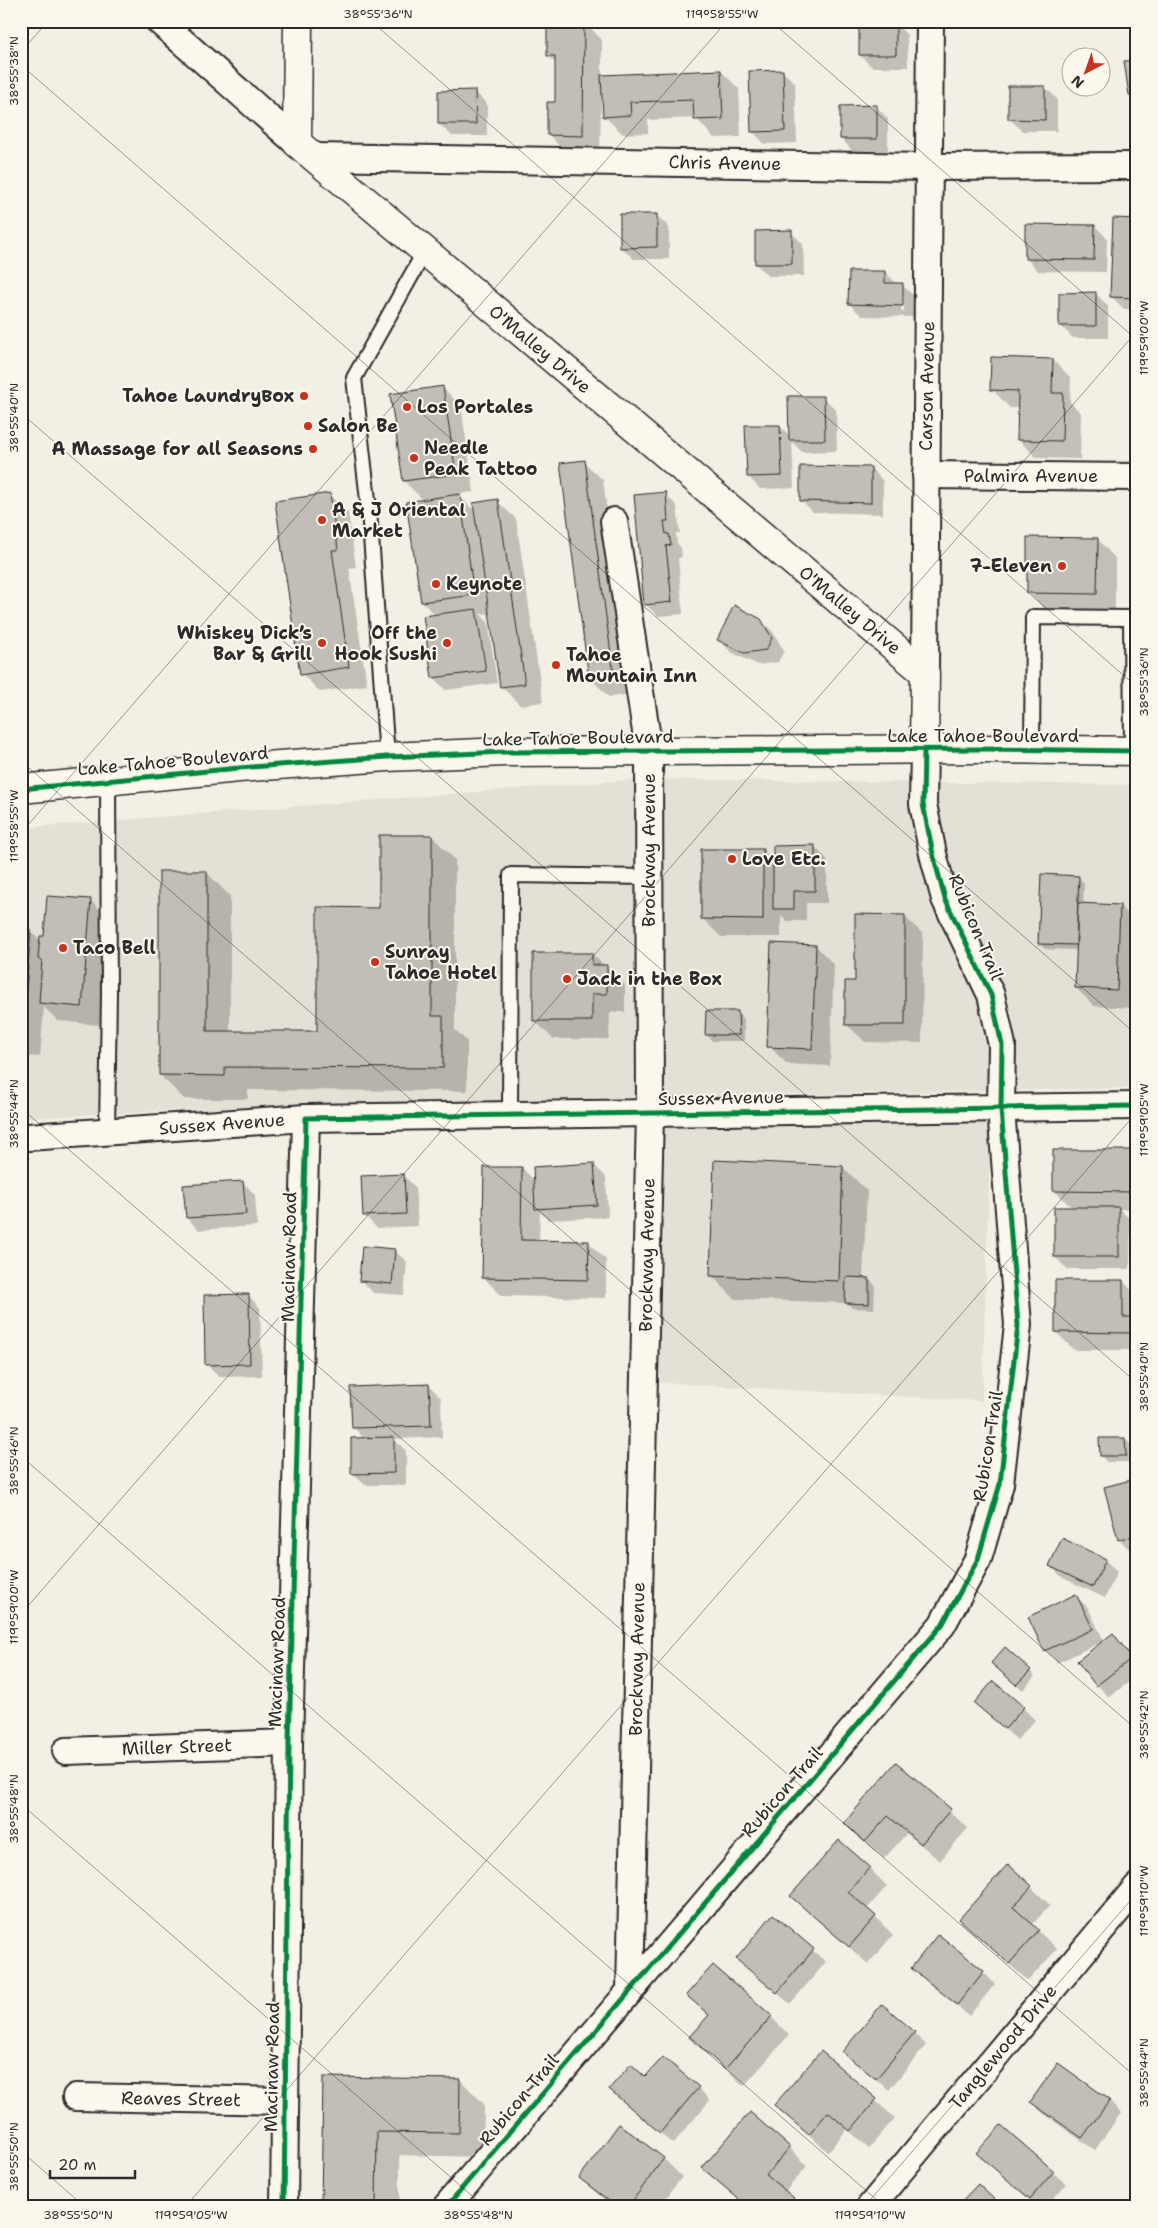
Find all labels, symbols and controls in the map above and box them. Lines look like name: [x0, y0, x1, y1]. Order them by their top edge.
text: 38°55'36"N: [343, 6, 413, 22]
text: 119°58'55"W: [686, 6, 758, 22]
text: 38°55'38"N: [6, 36, 22, 106]
north arrow: [1060, 48, 1110, 98]
text: N: [1067, 71, 1088, 92]
street label: Chris Avenue: [668, 150, 782, 176]
street label: O'Malley Drive: [484, 299, 596, 399]
text: 119°59'00"W: [1136, 301, 1152, 375]
street label: Carson Avenue: [914, 321, 940, 451]
text: 38°55'40"N: [6, 383, 22, 453]
place label: Tahoe LaundryBox: [122, 384, 294, 408]
marker: Tahoe LaundryBox: [298, 390, 310, 402]
place label: Los Portales: [417, 395, 533, 419]
marker: Los Portales: [401, 401, 413, 413]
place label: Salon Be: [318, 414, 398, 438]
marker: Salon Be: [302, 420, 314, 432]
place label: Needle Peak Tattoo: [424, 436, 538, 481]
place label: A Massage for all Seasons: [52, 437, 303, 461]
marker: A Massage for all Seasons: [307, 443, 319, 455]
marker: Needle Peak Tattoo: [408, 452, 420, 464]
street label: Palmira Avenue: [964, 464, 1098, 488]
place label: A & J Oriental Market: [332, 498, 466, 543]
marker: A & J Oriental Market: [316, 514, 328, 526]
place label: 7-Eleven: [970, 554, 1052, 578]
street label: O'Malley Drive: [794, 560, 906, 660]
marker: 7-Eleven: [1056, 560, 1068, 572]
place label: Keynote: [446, 572, 523, 596]
marker: Keynote: [430, 578, 442, 590]
place label: Whiskey Dick’s Bar & Grill: [177, 621, 312, 666]
place label: Off the Hook Sushi: [335, 621, 437, 666]
marker: Whiskey Dick’s Bar & Grill: [316, 637, 328, 649]
marker: Off the Hook Sushi: [441, 637, 453, 649]
place label: Tahoe Mountain Inn: [566, 643, 697, 688]
text: 38°55'36"N: [1136, 647, 1152, 717]
marker: Tahoe Mountain Inn: [550, 659, 562, 671]
street label: Lake Tahoe Boulevard: [482, 724, 674, 752]
street label: Lake Tahoe Boulevard: [887, 724, 1079, 748]
street label: Lake Tahoe Boulevard: [77, 741, 269, 781]
street label: Brockway Avenue: [637, 773, 661, 927]
text: 119°58'55"W: [6, 790, 22, 862]
place label: Love Etc.: [742, 847, 826, 871]
marker: Love Etc.: [726, 853, 738, 865]
street label: Rubicon Trail: [943, 870, 1009, 984]
place label: Taco Bell: [73, 936, 156, 960]
place label: Sunray Tahoe Hotel: [385, 940, 497, 985]
marker: Taco Bell: [57, 942, 69, 954]
marker: Sunray Tahoe Hotel: [369, 956, 381, 968]
place label: Jack in the Box: [577, 967, 722, 991]
marker: Jack in the Box: [561, 973, 573, 985]
text: 38°55'44"N: [6, 1079, 22, 1149]
text: 119°59'05"W: [1136, 1083, 1152, 1157]
street label: Sussex Avenue: [658, 1085, 784, 1111]
street label: Sussex Avenue: [158, 1108, 286, 1140]
street label: Brockway Avenue: [634, 1178, 660, 1332]
street label: Macinaw Road: [276, 1192, 302, 1322]
text: 38°55'40"N: [1136, 1342, 1152, 1412]
street label: Rubicon Trail: [967, 1388, 1009, 1504]
text: 38°55'46"N: [6, 1426, 22, 1496]
text: 119°59'00"W: [6, 1570, 22, 1644]
street label: Brockway Avenue: [624, 1582, 650, 1736]
street label: Macinaw Road: [263, 1596, 291, 1728]
text: 38°55'42"N: [1136, 1690, 1152, 1760]
street label: Miller Street: [121, 1733, 233, 1761]
street label: Rubicon Trail: [736, 1741, 828, 1842]
text: 38°55'48"N: [6, 1774, 22, 1844]
text: 119°59'10"W: [1136, 1865, 1152, 1937]
street label: Tanglewood Drive: [944, 1979, 1062, 2115]
street label: Macinaw Road: [259, 2002, 285, 2132]
text: 38°55'44"N: [1136, 2038, 1152, 2108]
street label: Rubicon Trail: [474, 2049, 565, 2151]
street label: Reaves Street: [121, 2086, 241, 2112]
text: 38°55'50"N: [6, 2122, 22, 2192]
scale bar: [50, 2148, 135, 2180]
text: 20 m: [58, 2155, 97, 2175]
text: 38°55'50"N: [43, 2207, 113, 2223]
text: 119°59'05"W: [154, 2207, 228, 2223]
text: 38°55'48"N: [443, 2207, 513, 2223]
text: 119°59'10"W: [834, 2207, 906, 2223]

